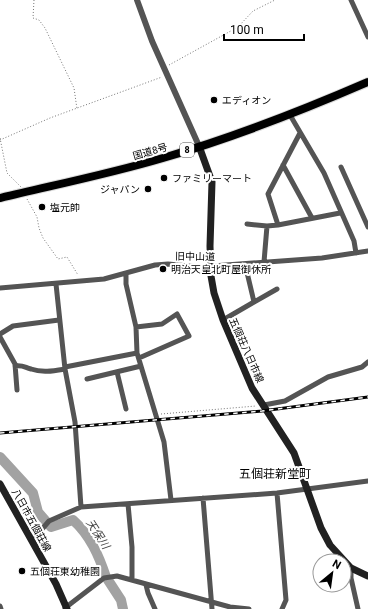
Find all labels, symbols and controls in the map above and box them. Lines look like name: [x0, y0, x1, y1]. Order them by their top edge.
scale bar: [224, 16, 304, 42]
text: 100 m: [230, 23, 264, 37]
marker: エディオン: [209, 95, 219, 105]
place label: エディオン: [222, 95, 271, 106]
street label: 国道8号: [131, 141, 169, 162]
road number: 8: [180, 143, 194, 157]
marker: ファミリーマート: [159, 173, 169, 183]
place label: ファミリーマート: [172, 173, 252, 184]
place label: ジャパン: [100, 184, 140, 195]
marker: ジャパン: [143, 184, 153, 194]
marker: 塩元帥: [37, 202, 47, 212]
place label: 塩元帥: [50, 202, 80, 213]
street label: 旧中山道: [175, 251, 215, 262]
marker: 明治天皇北町屋御休所: [158, 264, 168, 274]
place label: 明治天皇北町屋御休所: [171, 264, 271, 275]
street label: 五個荘八日市線: [227, 316, 266, 384]
district label: 五個荘新堂町: [239, 467, 311, 481]
street label: 八日市五個荘線: [10, 487, 53, 554]
water label: 天保川: [83, 517, 113, 552]
north arrow: [312, 553, 352, 593]
text: N: [330, 557, 343, 572]
marker: 五個荘東幼稚園: [17, 566, 27, 576]
place label: 五個荘東幼稚園: [30, 566, 100, 577]

